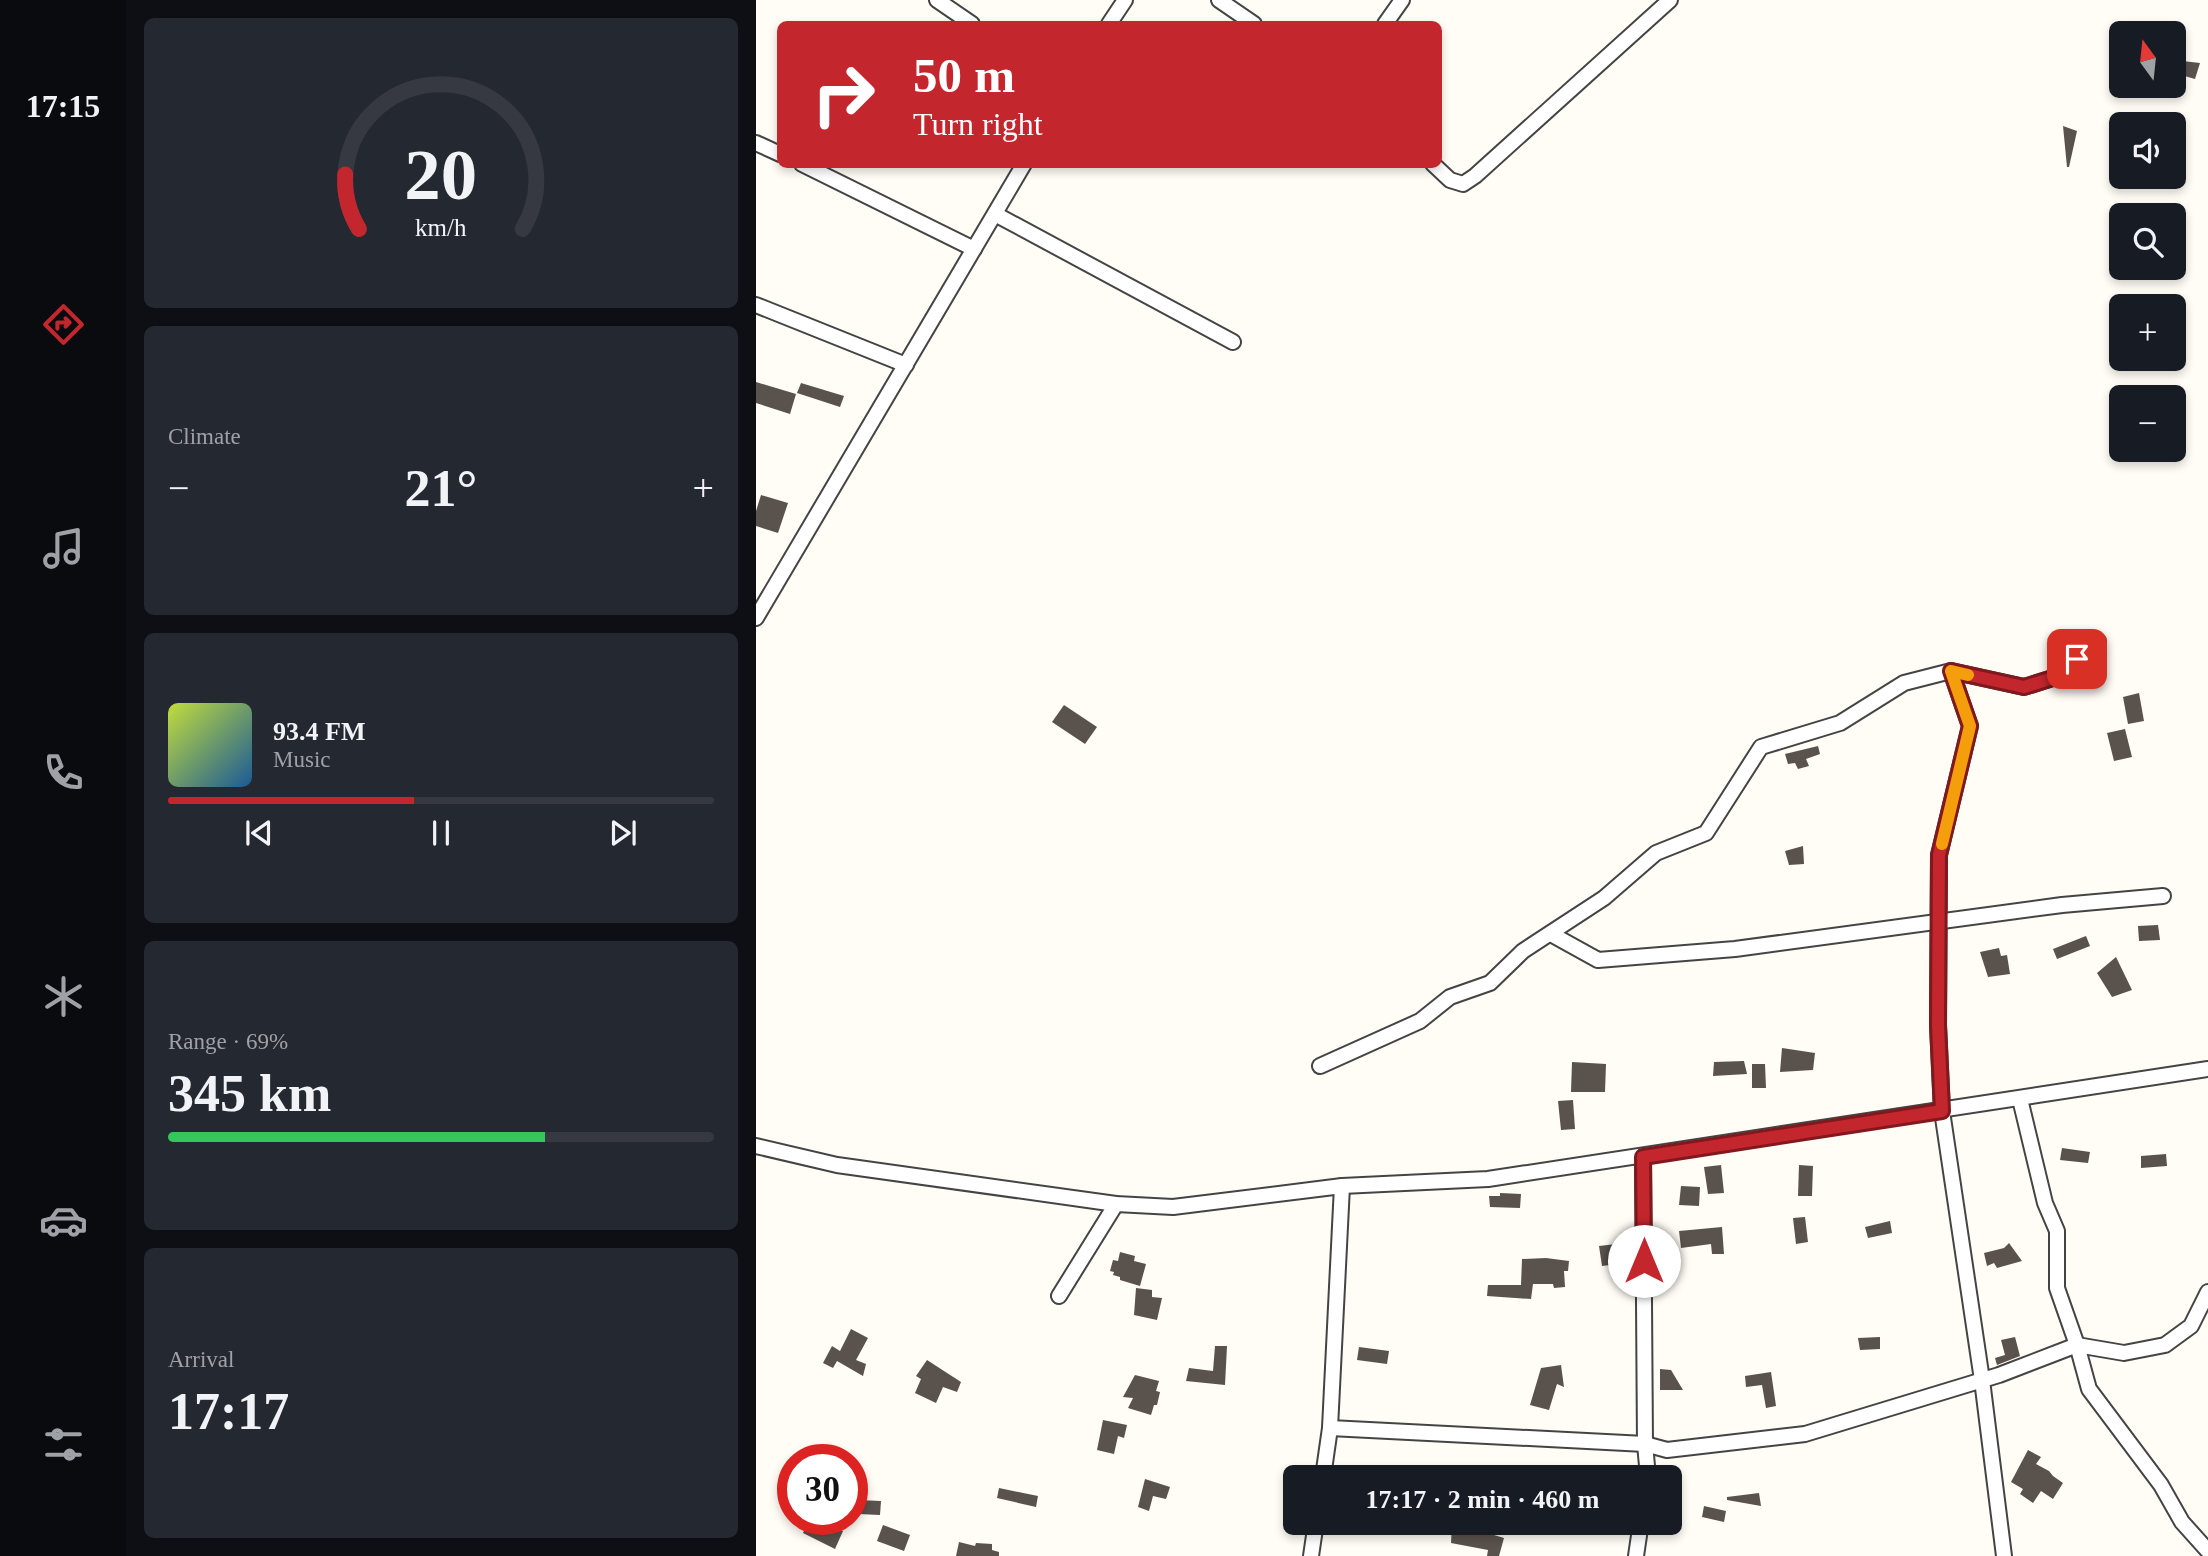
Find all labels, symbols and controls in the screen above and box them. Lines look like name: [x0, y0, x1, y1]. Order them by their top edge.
north arrow: [2109, 21, 2186, 98]
map controls: [2109, 21, 2186, 462]
text: 50 m: [913, 48, 1015, 103]
icon: right: [798, 49, 889, 140]
text: 17:15: [26, 88, 100, 124]
text: Turn right: [913, 106, 1043, 142]
button: sound: [2109, 112, 2186, 189]
text: 20: [405, 134, 477, 215]
button: search: [2109, 203, 2186, 280]
text: km/h: [415, 214, 467, 241]
button: +: [2109, 294, 2186, 371]
icon: directions: [39, 300, 88, 349]
button: −: [2109, 385, 2186, 462]
text: Climate: [168, 424, 241, 449]
text: 21°: [405, 460, 477, 517]
text: −: [168, 467, 189, 509]
text: +: [693, 467, 714, 509]
icon: music: [39, 524, 88, 573]
pin: [2047, 629, 2107, 689]
icon: arrive: [2058, 640, 2096, 678]
text: 93.4 FM: [273, 717, 365, 746]
text: Music: [273, 747, 331, 772]
icon: phone: [39, 748, 88, 797]
icon: previous: [240, 814, 278, 852]
icon: pause: [422, 814, 460, 852]
icon: next: [604, 814, 642, 852]
icon: climate: [39, 972, 88, 1021]
text: Range · 69%: [168, 1029, 288, 1054]
text: 345 km: [168, 1065, 331, 1122]
icon: car: [39, 1196, 88, 1245]
position arrow: [1607, 1224, 1681, 1298]
text: Arrival: [168, 1347, 234, 1372]
text: 17:17: [168, 1383, 289, 1440]
icon: filters: [39, 1420, 88, 1469]
speed limit sign: 30: [777, 1444, 868, 1535]
text: 17:17 · 2 min · 460 m: [1366, 1485, 1600, 1514]

